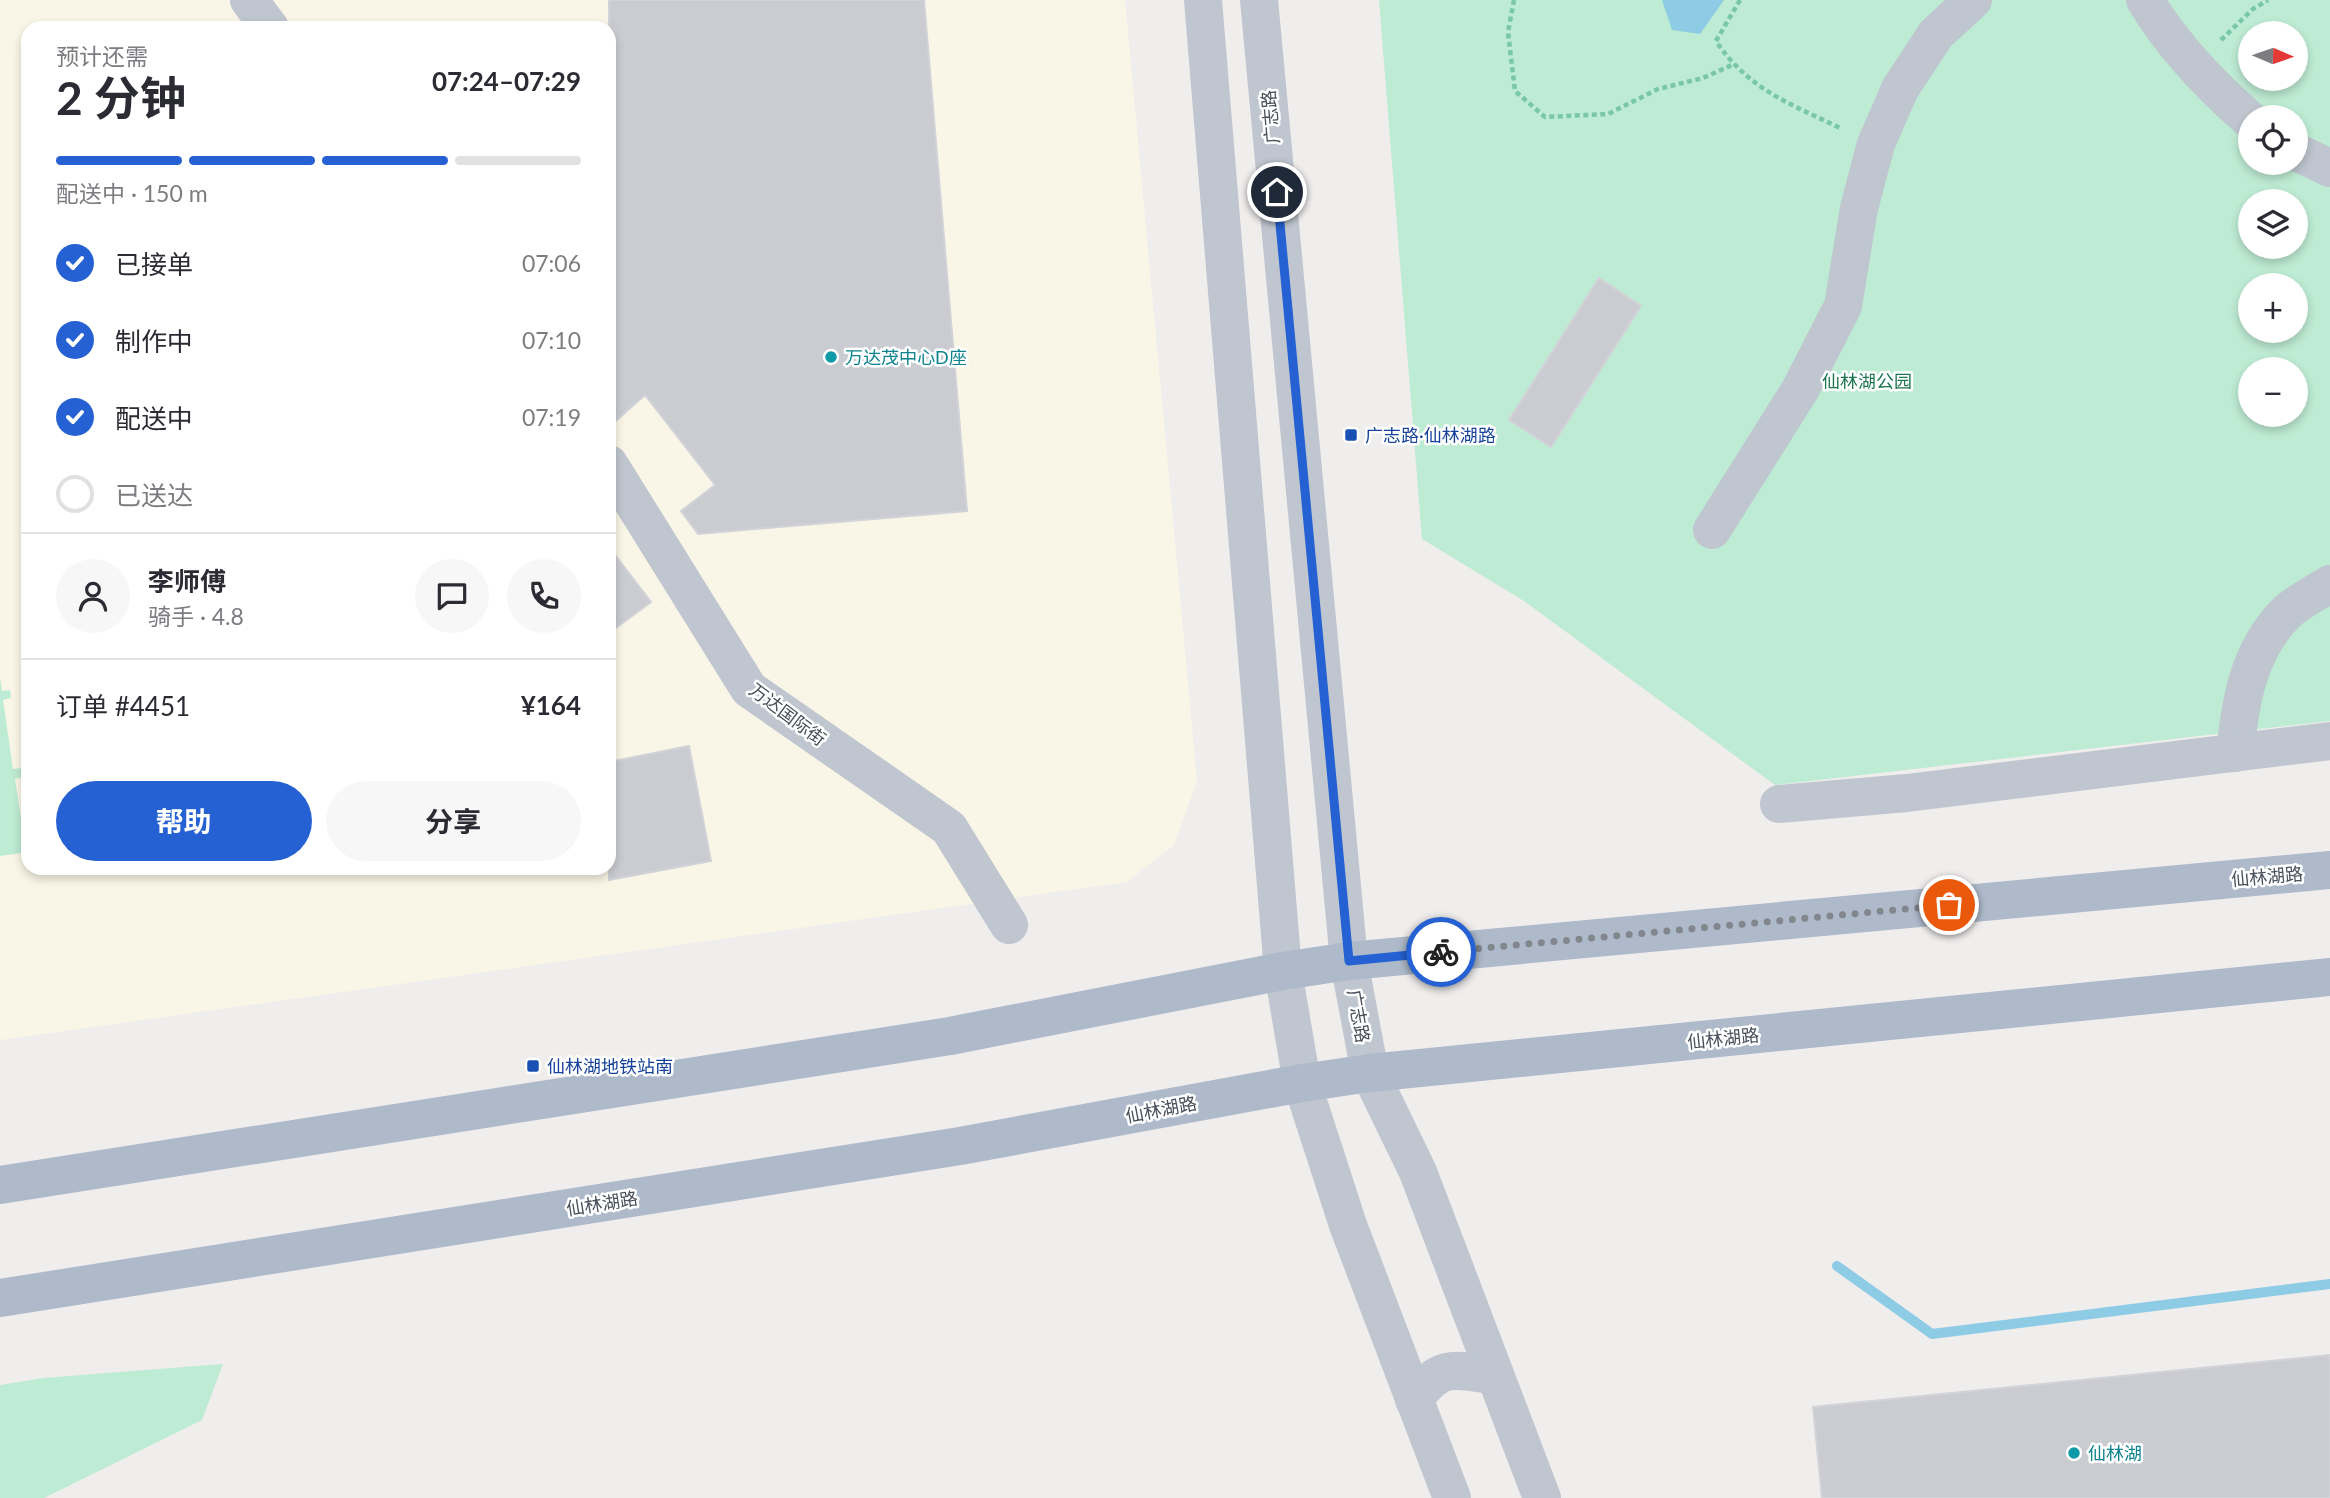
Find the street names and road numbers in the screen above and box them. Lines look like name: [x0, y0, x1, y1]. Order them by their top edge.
street label: 广志路: [1257, 89, 1283, 145]
street label: 万达国际街: [745, 678, 831, 750]
street label: 仙林湖路: [2230, 862, 2304, 890]
street label: 广志路: [1343, 988, 1375, 1044]
street label: 仙林湖路: [1686, 1023, 1760, 1053]
street label: 仙林湖路: [1124, 1091, 1198, 1127]
street label: 仙林湖路: [565, 1187, 639, 1219]

